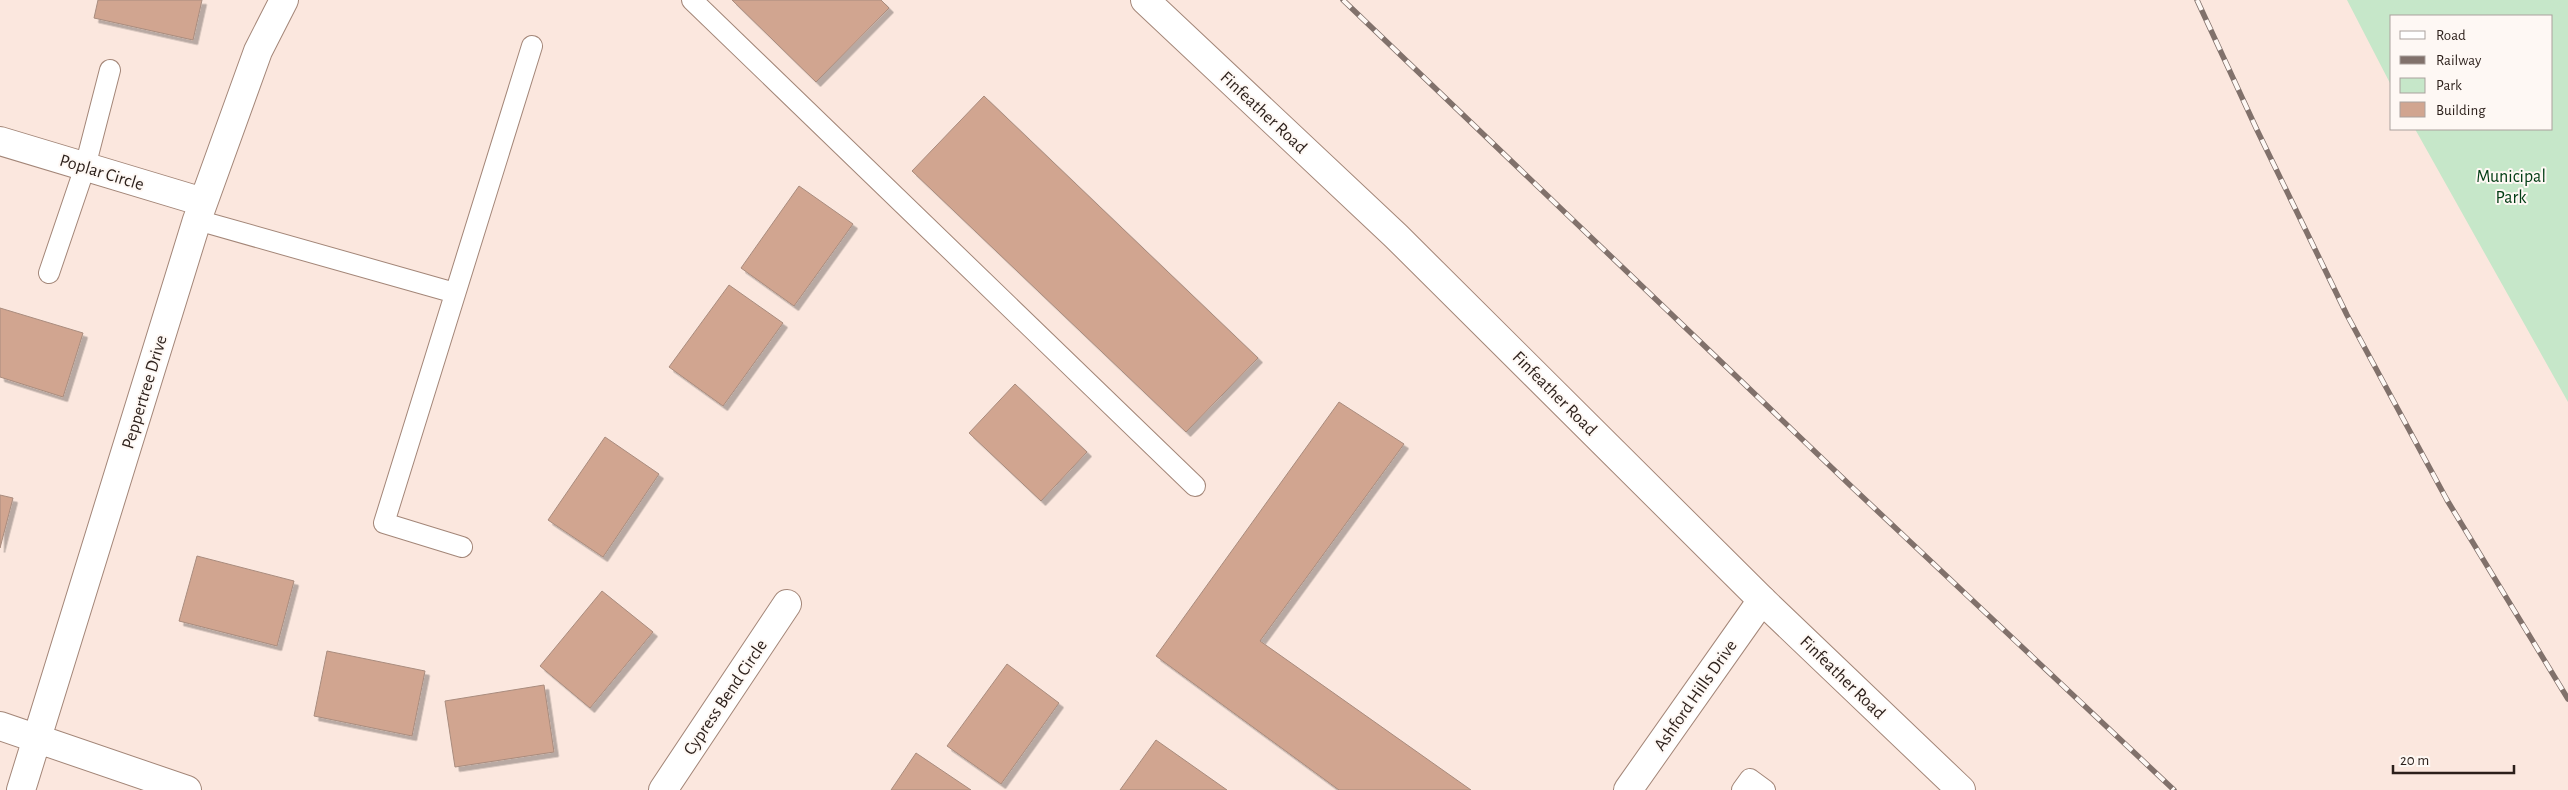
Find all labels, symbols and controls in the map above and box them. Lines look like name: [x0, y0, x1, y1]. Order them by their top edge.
legend: [2390, 15, 2553, 130]
text: Road: [2436, 28, 2466, 43]
text: Railway: [2436, 53, 2482, 68]
street label: Finfeather Road: [1217, 68, 1310, 157]
text: Park: [2436, 78, 2462, 93]
text: Building: [2436, 103, 2486, 118]
street label: Poplar Circle: [57, 152, 146, 194]
park label: Municipal Park: [2476, 168, 2546, 207]
street label: Peppertree Drive: [119, 333, 171, 451]
street label: Finfeather Road: [1509, 348, 1600, 439]
street label: Finfeather Road: [1796, 633, 1888, 723]
street label: Cypress Bend Circle: [681, 637, 771, 758]
street label: Ashford Hills Drive: [1651, 637, 1741, 754]
scale bar: [2393, 742, 2514, 774]
text: 20 m: [2400, 753, 2429, 768]

